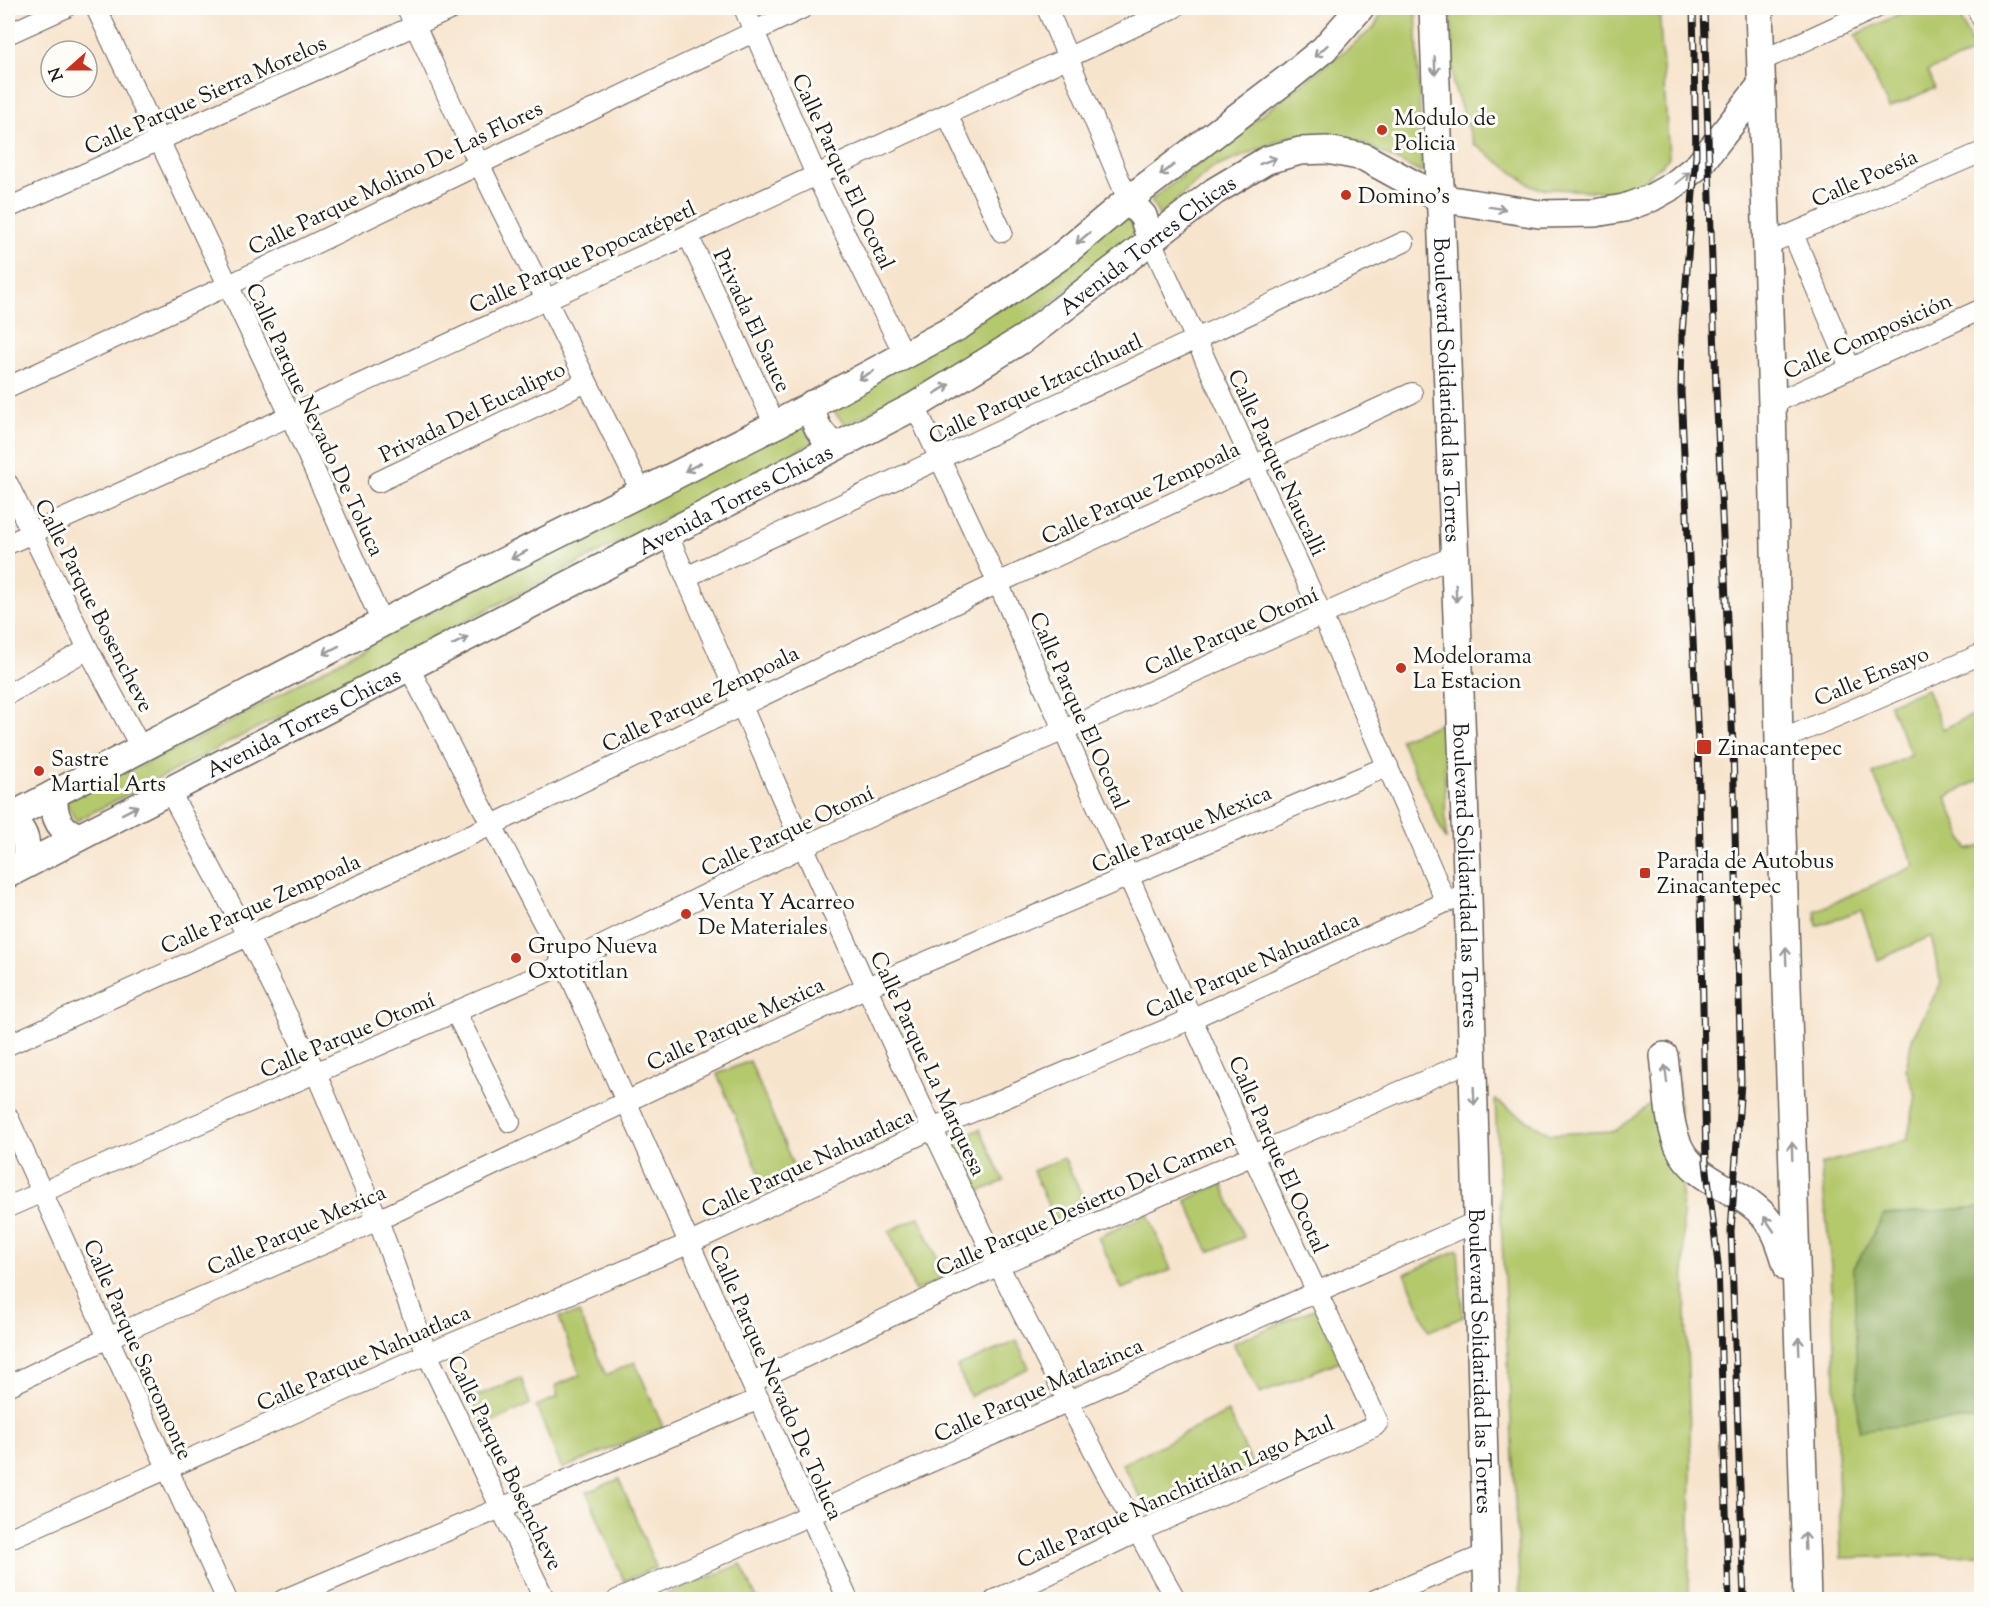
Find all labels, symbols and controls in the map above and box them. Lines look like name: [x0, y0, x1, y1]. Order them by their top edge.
street label: Calle Parque Sierra Morelos: [80, 29, 332, 165]
north arrow: [39, 39, 99, 99]
one-way arrow: [1314, 44, 1329, 58]
one-way arrow: [1429, 55, 1440, 75]
text: N: [44, 63, 70, 84]
street label: Calle Parque El Ocotal: [782, 69, 901, 276]
street label: Calle Parque Molino De Las Flores: [243, 94, 549, 265]
place label: Modulo de Policia: [1394, 104, 1496, 161]
marker: Modulo de Policia: [1375, 123, 1389, 137]
street label: Calle Poesía: [1807, 142, 1924, 217]
one-way arrow: [1259, 155, 1277, 166]
one-way arrow: [1159, 164, 1175, 176]
street label: Avenida Torres Chicas: [1054, 169, 1243, 325]
one-way arrow: [1675, 171, 1691, 184]
place label: Domino's: [1358, 182, 1450, 214]
marker: Domino's: [1339, 188, 1353, 202]
street label: Calle Parque Popocatépetl: [465, 194, 702, 323]
one-way arrow: [1486, 203, 1506, 214]
one-way arrow: [1075, 231, 1091, 244]
street label: Boulevard Solidaridad las Torres: [1423, 237, 1467, 543]
street label: Privada El Sauce: [703, 244, 798, 398]
street label: Calle Parque Nevado De Toluca: [236, 278, 391, 562]
street label: Calle Composición: [1779, 286, 1958, 389]
street label: Calle Parque Iztaccíhuatl: [924, 327, 1148, 454]
street label: Privada Del Eucalipto: [375, 355, 572, 473]
street label: Calle Parque Naucalli: [1218, 365, 1333, 562]
one-way arrow: [857, 370, 875, 381]
one-way arrow: [933, 383, 950, 395]
street label: Calle Parque Zempoala: [1037, 435, 1246, 555]
street label: Avenida Torres Chicas: [633, 438, 839, 565]
one-way arrow: [685, 461, 703, 473]
street label: Calle Parque Bosencheve: [25, 494, 160, 719]
one-way arrow: [511, 549, 529, 561]
street label: Calle Parque Otomí: [1140, 580, 1324, 685]
one-way arrow: [1450, 582, 1461, 602]
street label: Calle Parque El Ocotal: [1019, 607, 1135, 815]
one-way arrow: [451, 635, 469, 646]
street label: Calle Parque Zempoala: [597, 639, 805, 762]
street label: Calle Ensayo: [1810, 639, 1935, 716]
place label: Modelorama La Estacion: [1413, 642, 1532, 699]
one-way arrow: [322, 645, 340, 656]
street label: Avenida Torres Chicas: [201, 661, 408, 788]
marker: Modelorama La Estacion: [1394, 661, 1408, 675]
street label: Boulevard Solidaridad las Torres: [1442, 722, 1485, 1028]
place label: Zinacantepec: [1718, 734, 1842, 766]
marker: Zinacantepec: [1695, 738, 1713, 756]
place label: Sastre Martial Arts: [51, 745, 166, 802]
marker: Sastre Martial Arts: [32, 764, 46, 778]
street label: Calle Parque Mexica: [1087, 778, 1277, 883]
street label: Calle Parque Otomí: [697, 779, 880, 887]
one-way arrow: [121, 804, 138, 816]
street label: Calle Parque Zempoala: [156, 847, 366, 964]
place label: Parada de Autobus Zinacantepec: [1657, 847, 1834, 904]
marker: Parada de Autobus Zinacantepec: [1638, 866, 1652, 880]
place label: Venta Y Acarreo De Materiales: [698, 888, 855, 945]
street label: Calle Parque Nahuatlaca: [1141, 905, 1365, 1028]
marker: Venta Y Acarreo De Materiales: [679, 907, 693, 921]
place label: Grupo Nueva Oxtotitlan: [528, 932, 658, 989]
street label: Calle Parque La Marquesa: [860, 947, 992, 1182]
one-way arrow: [1780, 947, 1792, 967]
marker: Grupo Nueva Oxtotitlan: [509, 951, 523, 965]
street label: Calle Parque Mexica: [642, 971, 830, 1081]
street label: Calle Parque Otomí: [256, 985, 441, 1088]
street label: Calle Parque El Ocotal: [1218, 1051, 1334, 1259]
one-way arrow: [1661, 1065, 1672, 1085]
one-way arrow: [1468, 1086, 1479, 1106]
street label: Calle Parque Nahuatlaca: [697, 1101, 920, 1228]
street label: Calle Parque Desierto Del Carmen: [931, 1125, 1241, 1286]
one-way arrow: [1787, 1142, 1798, 1162]
street label: Calle Parque Mexica: [203, 1178, 392, 1286]
street label: Boulevard Solidaridad las Torres: [1458, 1208, 1499, 1514]
one-way arrow: [1763, 1217, 1775, 1233]
street label: Calle Parque Sacromonte: [73, 1235, 199, 1466]
street label: Calle Parque Nevado De Toluca: [699, 1240, 850, 1526]
street label: Calle Parque Nahuatlaca: [252, 1298, 476, 1421]
street label: Calle Parque Matlazinca: [930, 1331, 1149, 1452]
one-way arrow: [1793, 1337, 1805, 1357]
street label: Calle Parque Bosencheve: [437, 1350, 569, 1576]
street label: Calle Parque Nanchititlán Lago Azul: [1012, 1409, 1340, 1578]
one-way arrow: [1799, 1532, 1811, 1552]

